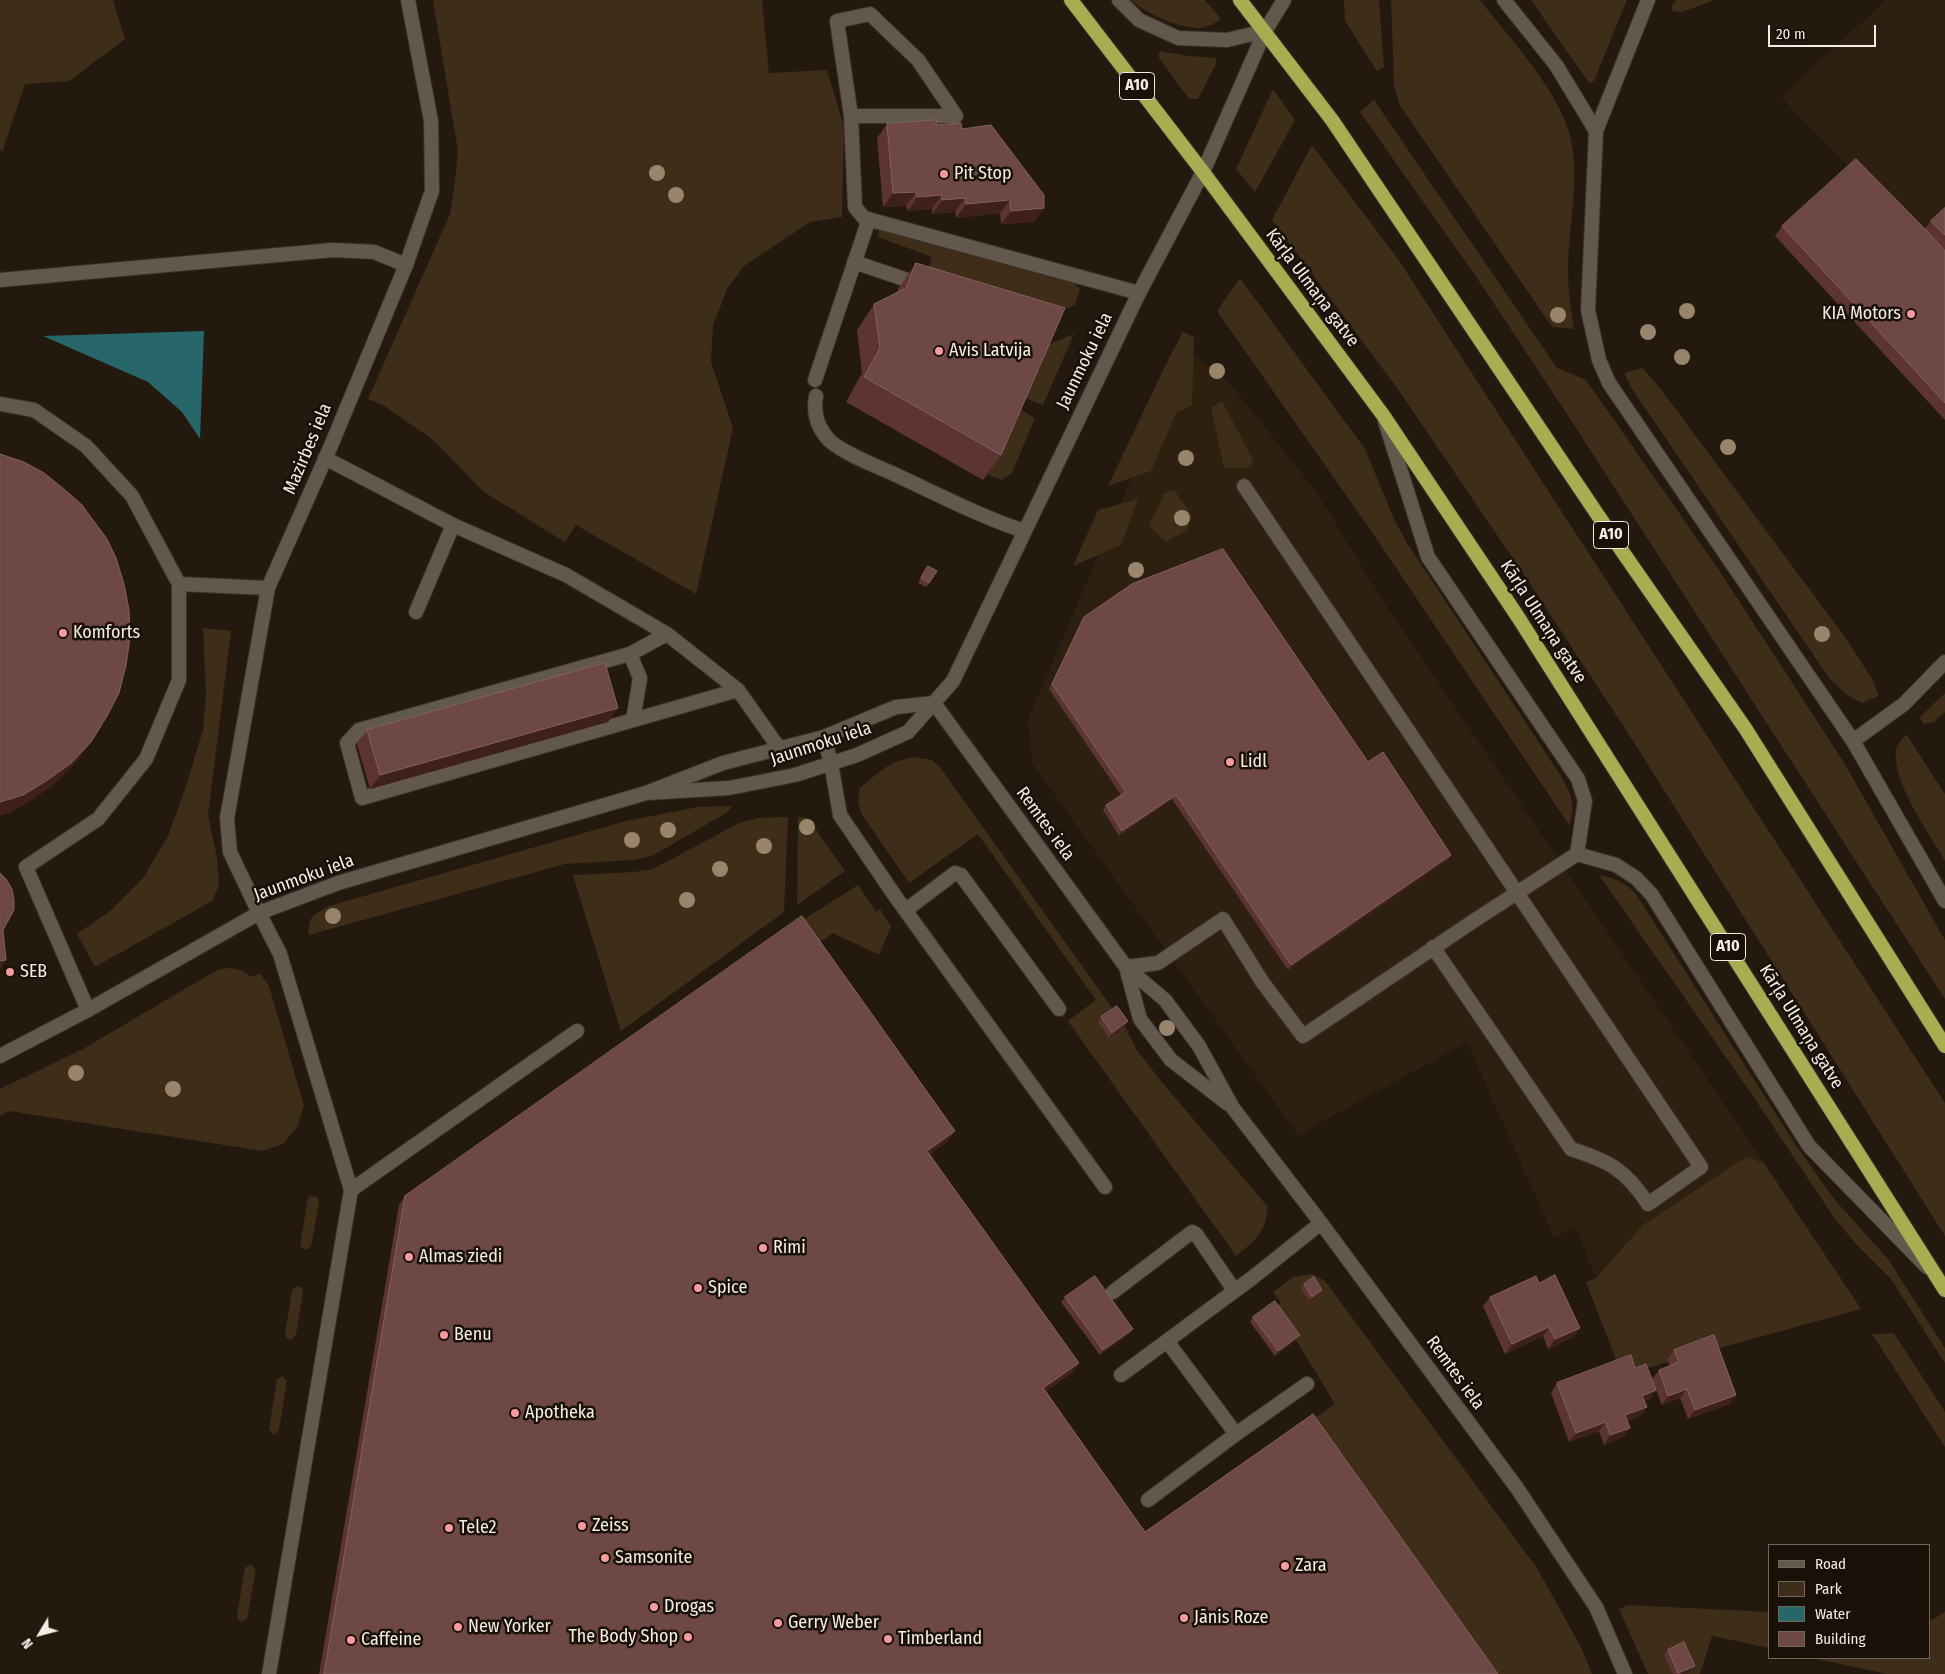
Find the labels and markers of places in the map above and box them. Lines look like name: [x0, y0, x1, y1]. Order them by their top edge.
place label: Pit Stop: [954, 163, 1012, 185]
marker: Pit Stop: [938, 168, 950, 180]
place label: KIA Motors: [1822, 303, 1901, 325]
marker: KIA Motors: [1905, 308, 1917, 320]
place label: Avis Latvija: [949, 340, 1031, 362]
marker: Avis Latvija: [933, 345, 945, 357]
place label: Komforts: [73, 622, 140, 644]
marker: Komforts: [57, 627, 69, 639]
place label: Lidl: [1240, 751, 1267, 773]
marker: Lidl: [1224, 756, 1236, 768]
place label: SEB: [20, 961, 47, 983]
marker: SEB: [4, 966, 16, 978]
place label: Rimi: [773, 1237, 806, 1259]
marker: Rimi: [757, 1242, 769, 1254]
place label: Almas ziedi: [419, 1246, 502, 1268]
marker: Almas ziedi: [403, 1251, 415, 1263]
place label: Spice: [708, 1277, 747, 1299]
marker: Spice: [692, 1282, 704, 1294]
place label: Benu: [454, 1324, 492, 1346]
marker: Benu: [438, 1329, 450, 1341]
place label: Apotheka: [525, 1402, 595, 1424]
marker: Apotheka: [509, 1407, 521, 1419]
place label: Zeiss: [592, 1515, 629, 1537]
place label: Tele2: [459, 1517, 496, 1539]
marker: Zeiss: [576, 1520, 588, 1532]
marker: Tele2: [443, 1522, 455, 1534]
place label: Samsonite: [615, 1547, 692, 1569]
marker: Samsonite: [599, 1552, 611, 1564]
place label: Zara: [1295, 1555, 1327, 1577]
marker: Zara: [1279, 1560, 1291, 1572]
place label: Drogas: [664, 1596, 714, 1618]
marker: Drogas: [648, 1601, 660, 1613]
place label: Jānis Roze: [1194, 1607, 1268, 1629]
place label: Gerry Weber: [788, 1612, 879, 1634]
marker: Jānis Roze: [1178, 1612, 1190, 1624]
place label: New Yorker: [468, 1616, 551, 1638]
marker: Gerry Weber: [772, 1617, 784, 1629]
marker: New Yorker: [452, 1621, 464, 1633]
place label: The Body Shop: [568, 1626, 678, 1648]
place label: Timberland: [898, 1628, 982, 1650]
place label: Caffeine: [361, 1629, 421, 1651]
marker: The Body Shop: [682, 1631, 694, 1643]
marker: Timberland: [882, 1633, 894, 1645]
marker: Caffeine: [345, 1634, 357, 1646]

